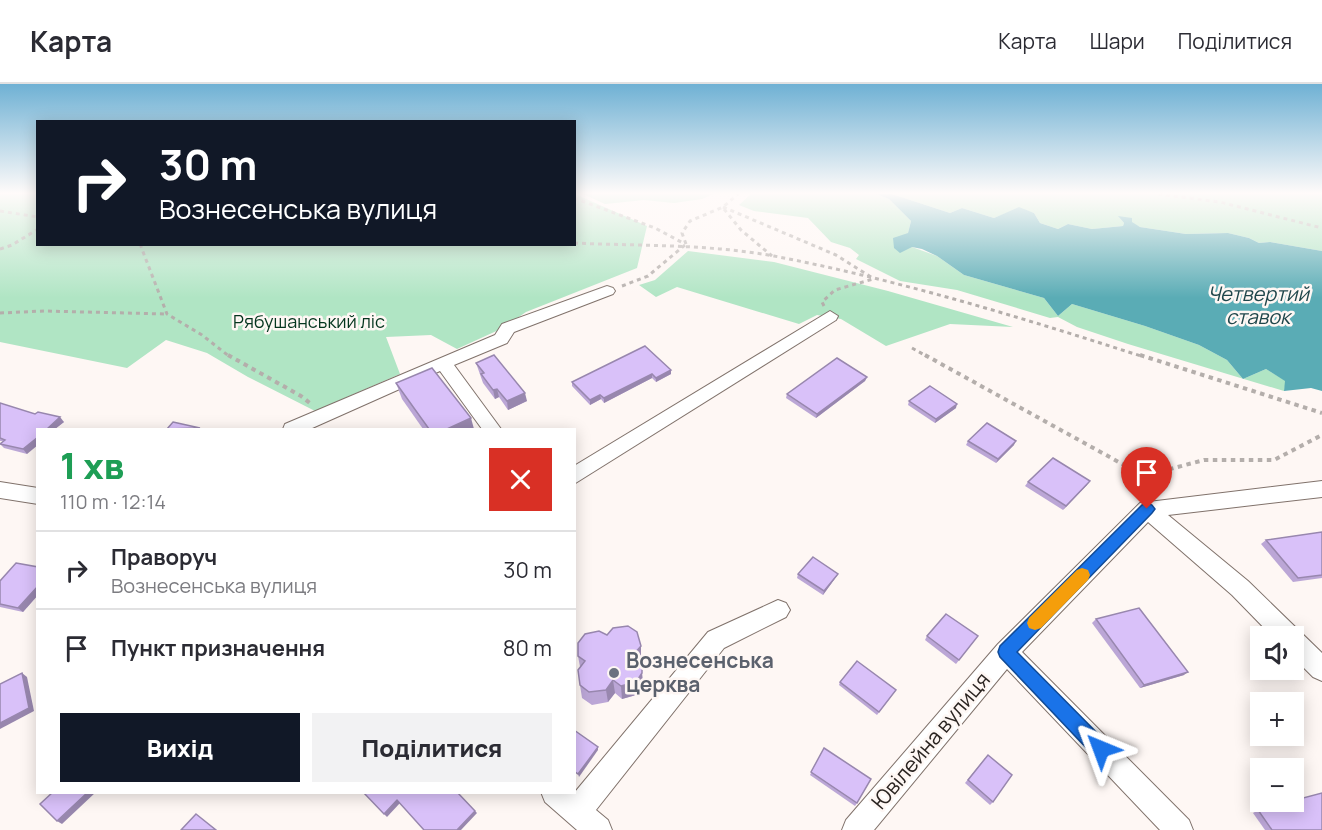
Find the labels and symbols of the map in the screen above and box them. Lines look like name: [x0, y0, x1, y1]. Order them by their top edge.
water label: Четвертий ставок: [1207, 280, 1310, 330]
park label: Рябушанський ліс: [233, 309, 385, 333]
pin: [1121, 447, 1172, 509]
place label: Вознесенська церква: [626, 646, 774, 698]
marker: Вознесенська церква: [607, 666, 621, 680]
street label: Ювілейна вулиця: [865, 666, 996, 815]
position arrow: [1069, 717, 1133, 781]

